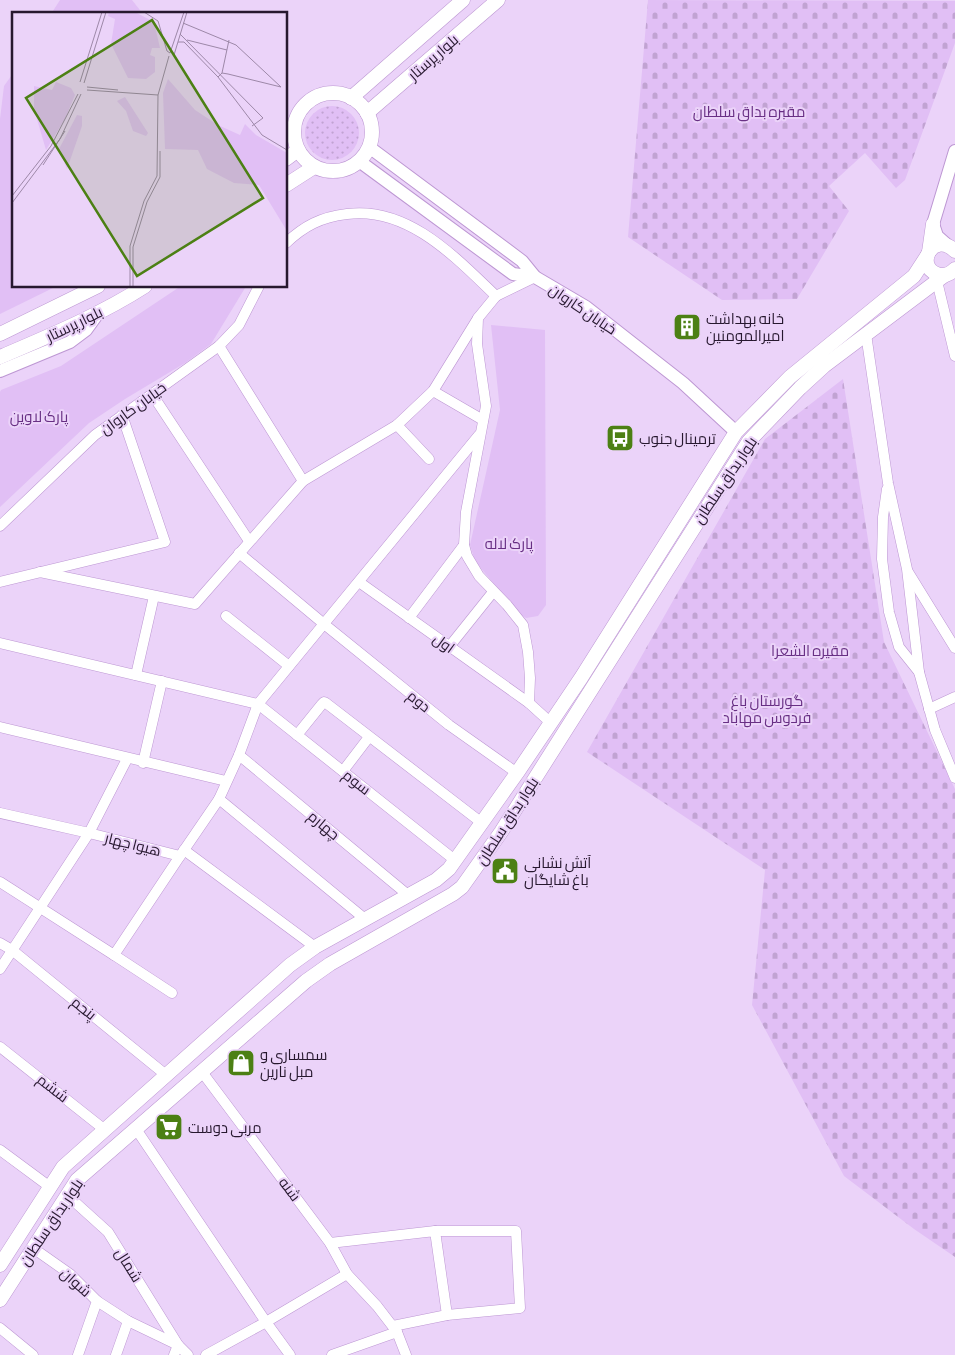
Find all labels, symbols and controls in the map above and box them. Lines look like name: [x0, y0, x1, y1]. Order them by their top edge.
inset map: [12, 12, 288, 288]
street label: بلوار پرستار: [404, 31, 463, 86]
park label: مقبره بداق سلطان: [693, 103, 805, 122]
street label: خیابان کاروان: [545, 280, 620, 339]
street label: بلوار پرستار: [42, 303, 106, 347]
place label: خانه بهداشت امیرالمومنین: [706, 310, 784, 346]
building icon: خانه بهداشت امیرالمومنین: [672, 312, 702, 342]
street label: خیابان کاروان: [97, 378, 171, 439]
park label: پارک لاوین: [10, 408, 68, 427]
bus stop icon: ترمینال جنوب: [605, 423, 635, 453]
place label: ترمینال جنوب: [639, 430, 716, 448]
street label: بلوار بداق سلطان: [690, 433, 762, 528]
park label: پارک لاله: [485, 535, 533, 554]
street label: اول: [429, 630, 458, 657]
park label: مقیره الشعرا: [771, 642, 849, 660]
street label: دوم: [403, 687, 434, 717]
park label: گورستان باغ فردوس مهاباد: [723, 692, 811, 728]
street label: سوم: [339, 766, 374, 800]
street label: بلوار بداق سلطان: [472, 774, 543, 869]
street label: چهارم: [303, 807, 343, 845]
street label: هیوا چهار: [101, 829, 163, 861]
place label: آتش نشانی باغ شایگان: [524, 854, 591, 891]
public building icon: آتش نشانی باغ شایگان: [490, 856, 520, 886]
street label: پنجم: [67, 993, 100, 1025]
place label: سمساری و مبل نارین: [260, 1046, 327, 1082]
shop icon: سمساری و مبل نارین: [226, 1048, 256, 1078]
street label: ششم: [33, 1070, 72, 1107]
supermarket icon: مربی دوست: [154, 1112, 184, 1142]
place label: مربی دوست: [188, 1119, 262, 1138]
street label: شنه: [276, 1174, 304, 1204]
street label: بلوار بداق سلطان: [16, 1175, 88, 1270]
street label: شمال: [111, 1245, 146, 1286]
street label: شوان: [56, 1264, 95, 1302]

